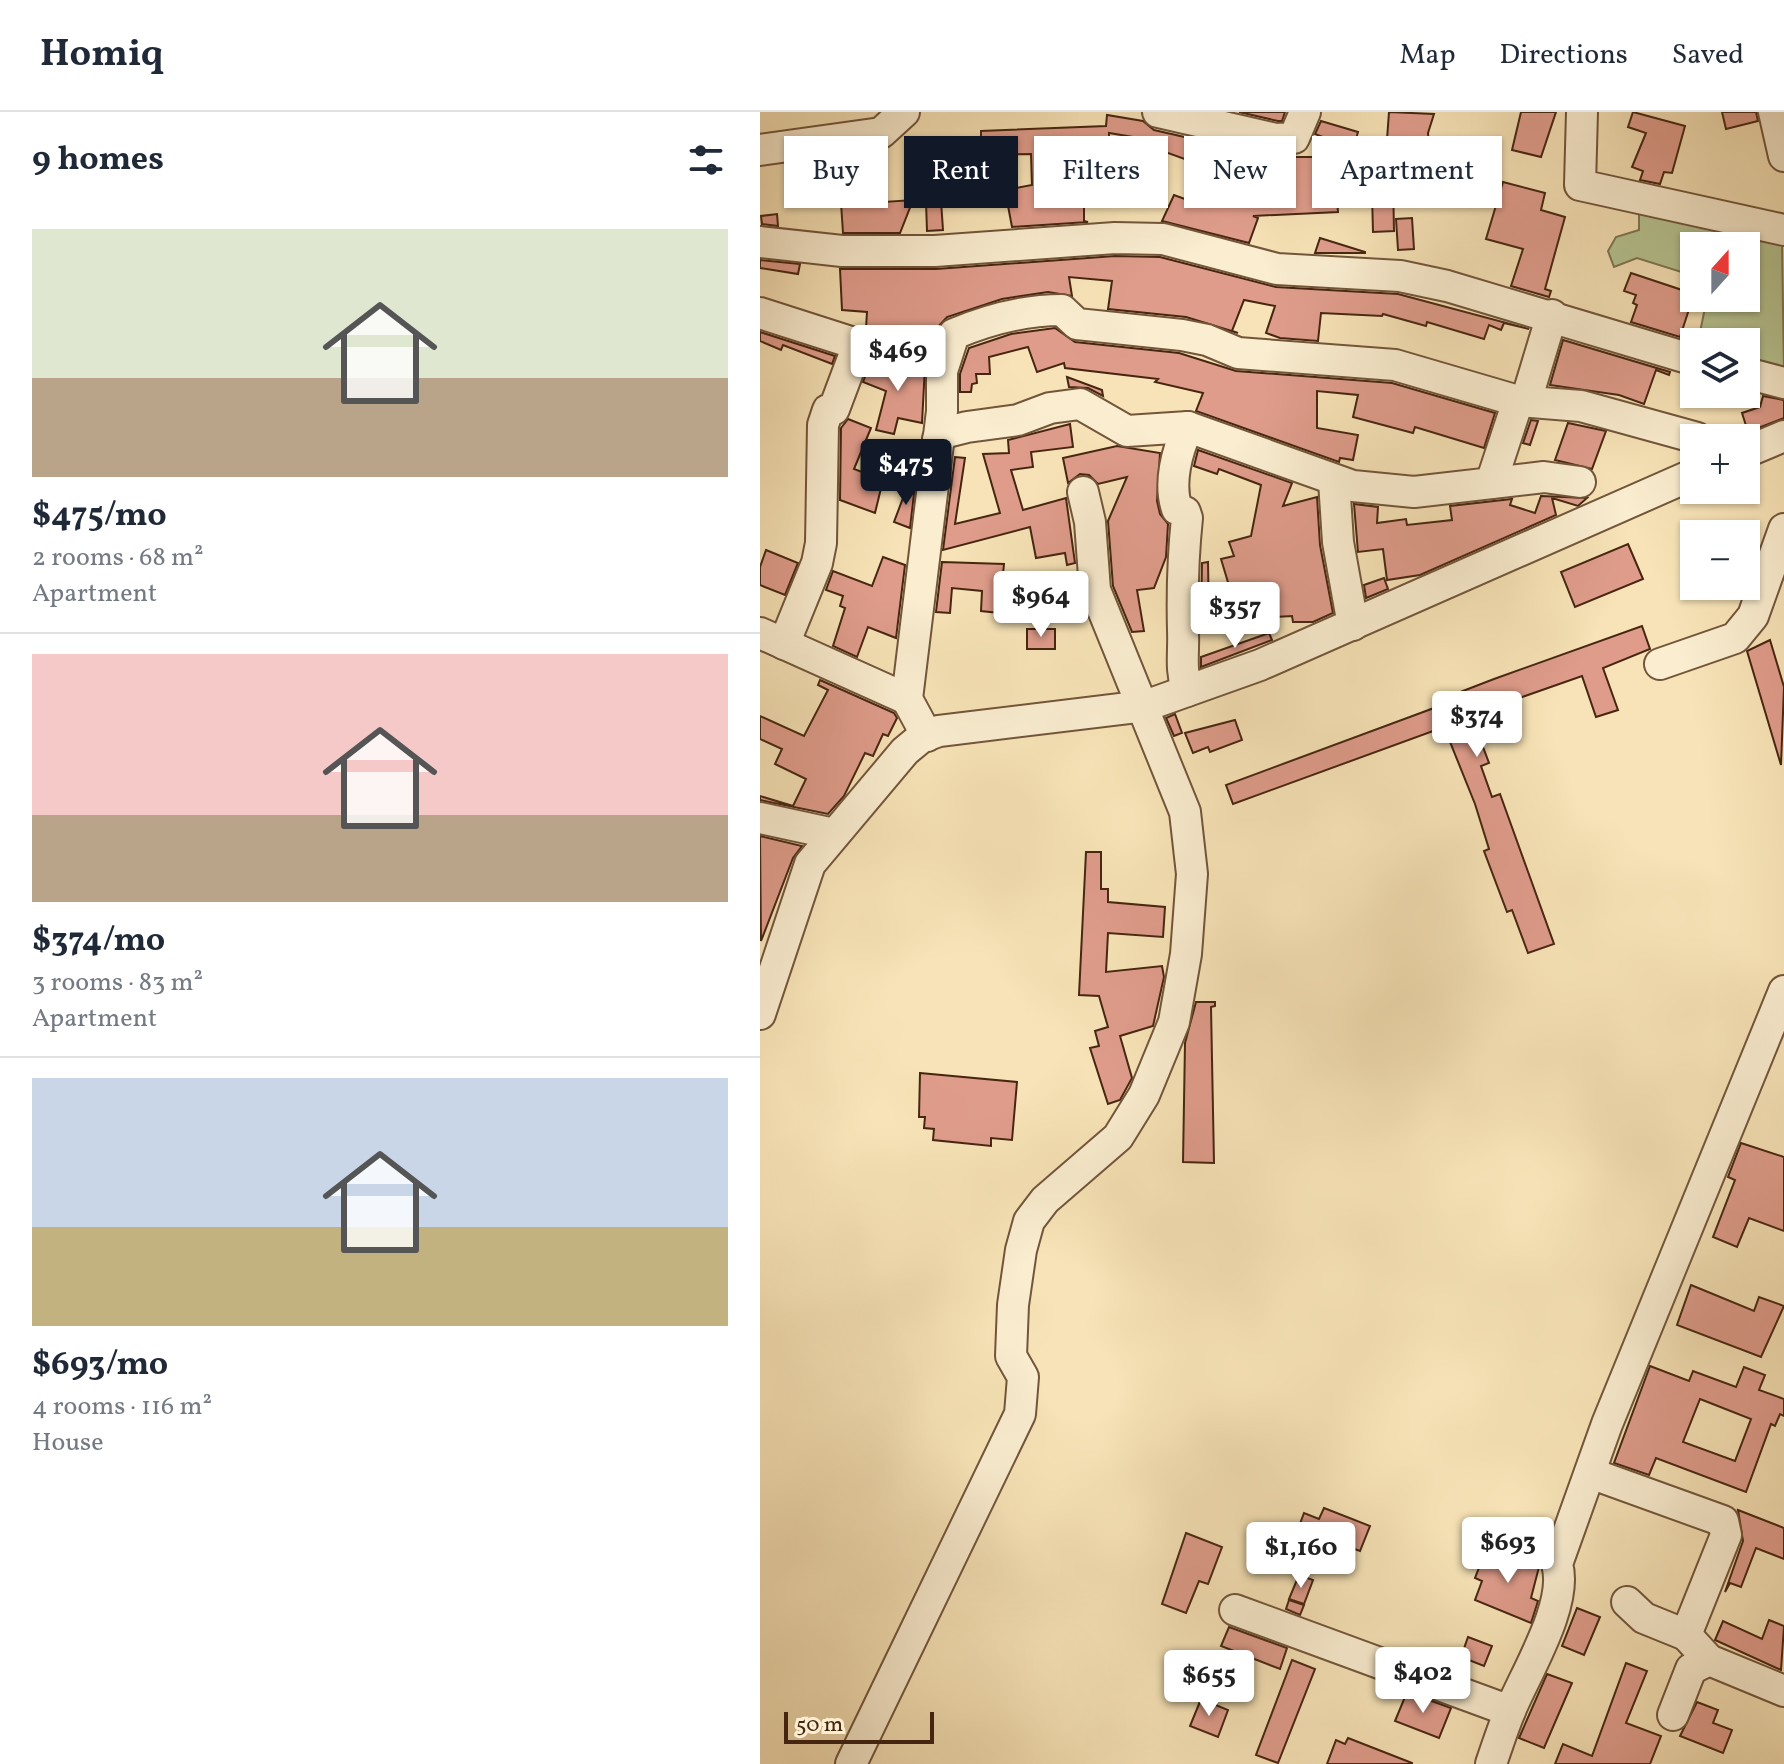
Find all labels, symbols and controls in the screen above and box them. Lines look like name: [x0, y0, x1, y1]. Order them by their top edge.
text: Homiq: [40, 29, 163, 82]
text: Map: [1400, 36, 1456, 75]
text: Directions: [1500, 36, 1628, 75]
text: Saved: [1672, 36, 1744, 75]
chip: Buy: [784, 136, 888, 208]
chip: Rent: [904, 136, 1018, 208]
chip: Filters: [1034, 136, 1168, 208]
chip: New: [1184, 136, 1296, 208]
chip: Apartment: [1312, 136, 1502, 208]
text: 9 homes: [32, 137, 164, 184]
icon: filters: [684, 138, 728, 182]
north arrow: [1680, 232, 1760, 312]
map controls: [1680, 232, 1760, 600]
icon: home: [308, 281, 452, 425]
pin: $469: [851, 325, 945, 393]
button: layers: [1680, 328, 1760, 408]
text: $469: [869, 333, 927, 369]
button: +: [1680, 424, 1760, 504]
pin: $475: [859, 439, 953, 507]
text: $475: [879, 447, 933, 483]
text: $475/mo: [32, 493, 167, 540]
button: −: [1680, 520, 1760, 600]
text: 2 rooms · 68 m²: [32, 540, 204, 576]
pin: $964: [994, 571, 1088, 639]
text: Apartment: [32, 576, 157, 612]
text: $964: [1011, 579, 1071, 615]
pin: $357: [1188, 582, 1282, 650]
text: $357: [1209, 590, 1261, 626]
pin: $374: [1430, 691, 1524, 759]
text: $374: [1450, 699, 1504, 735]
icon: home: [308, 706, 452, 850]
text: $374/mo: [32, 918, 165, 965]
text: 3 rooms · 83 m²: [32, 965, 203, 1001]
text: Apartment: [32, 1001, 157, 1037]
icon: home: [308, 1130, 452, 1274]
text: $693/mo: [32, 1342, 168, 1389]
text: 4 rooms · 116 m²: [32, 1389, 212, 1425]
text: House: [32, 1425, 104, 1461]
pin: $693: [1461, 1517, 1555, 1585]
pin: $1,160: [1236, 1522, 1366, 1590]
text: $693: [1480, 1525, 1536, 1561]
text: $1,160: [1264, 1530, 1338, 1566]
pin: $402: [1376, 1647, 1470, 1715]
pin: $655: [1162, 1650, 1256, 1718]
text: $402: [1393, 1655, 1453, 1691]
text: $655: [1182, 1658, 1236, 1694]
scale bar: [784, 1708, 934, 1744]
text: 50 m: [796, 1710, 843, 1741]

